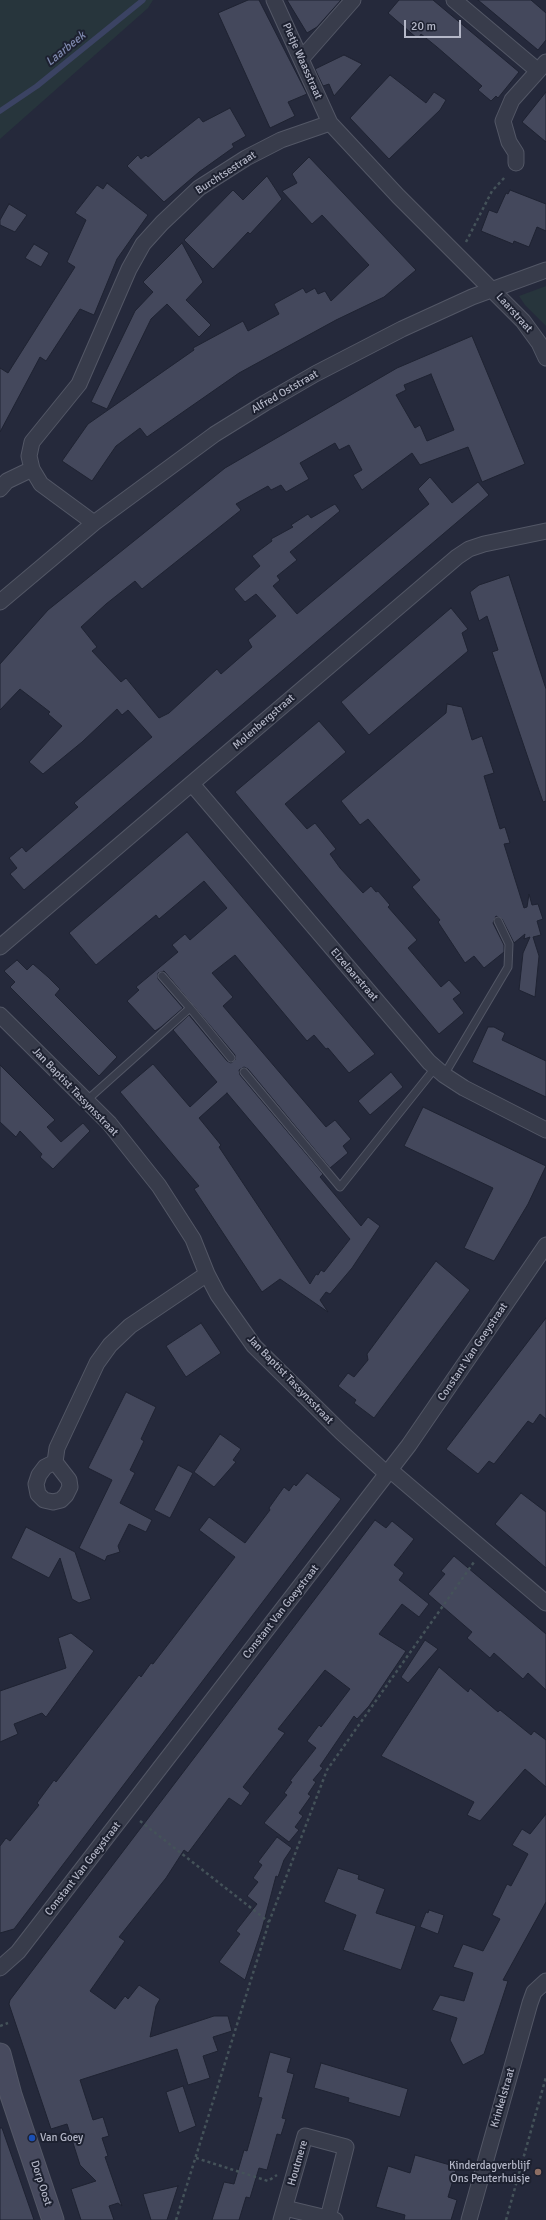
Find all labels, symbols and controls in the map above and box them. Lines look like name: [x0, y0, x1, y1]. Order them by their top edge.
scale bar: [406, 12, 463, 38]
text: 20 m: [411, 19, 436, 34]
street label: Pietje Waasstraat: [279, 21, 325, 101]
water label: Laarbeek: [43, 29, 89, 69]
street label: Burchtsestraat: [193, 149, 259, 197]
street label: Laarstraat: [493, 291, 535, 335]
street label: Alfred Oststraat: [249, 368, 321, 416]
street label: Molenbergstraat: [230, 691, 298, 753]
street label: Elzelaarstraat: [327, 946, 381, 1004]
street label: Jan Baptist Tassynsstraat: [29, 1045, 121, 1139]
street label: Constant Van Goeystraat: [435, 1300, 511, 1404]
street label: Jan Baptist Tassynsstraat: [244, 1333, 336, 1427]
street label: Constant Van Goeystraat: [240, 1562, 322, 1662]
street label: Constant Van Goeystraat: [42, 1819, 124, 1919]
street label: Krinkelstraat: [488, 2067, 518, 2129]
place label: Van Goey: [40, 2131, 83, 2145]
marker: Van Goey: [27, 2133, 37, 2143]
street label: Houtmere: [285, 2139, 311, 2187]
street label: Dorp Oost: [27, 2159, 55, 2207]
place label: Kinderdagverblijf Ons Peuterhuisje: [449, 2159, 530, 2185]
marker: Kinderdagverblijf Ons Peuterhuisje: [533, 2167, 543, 2177]

